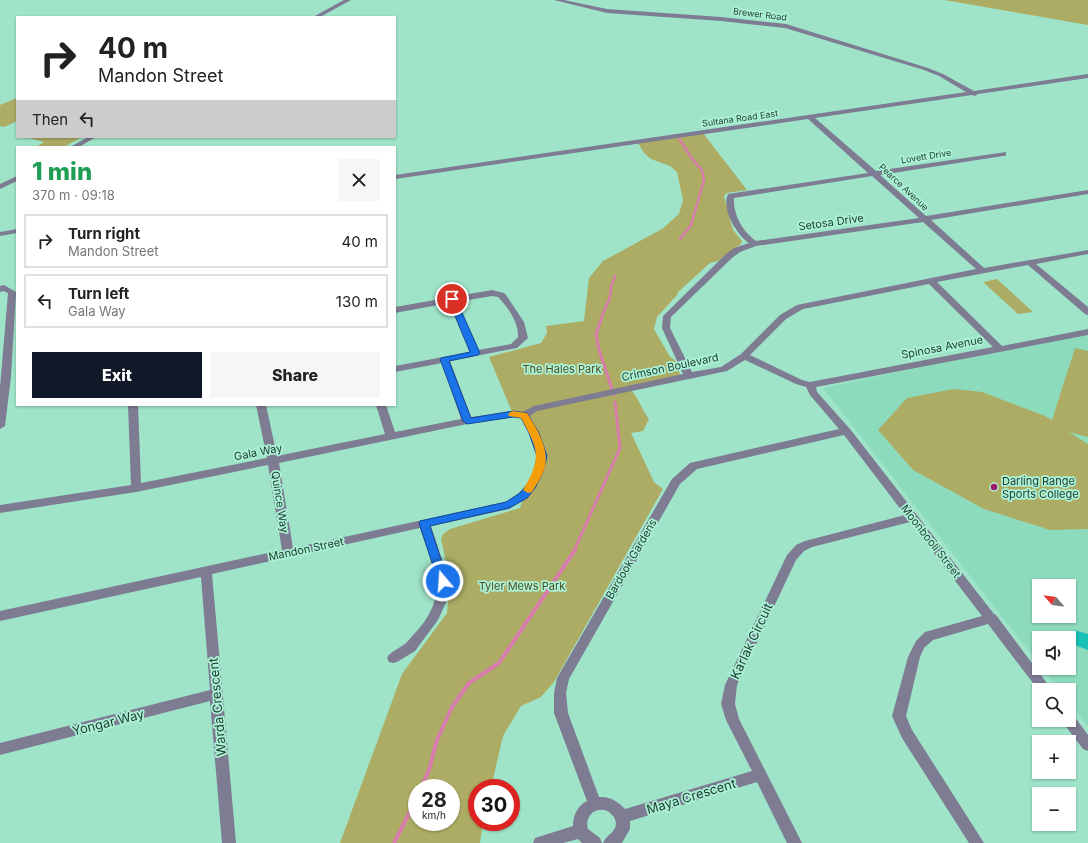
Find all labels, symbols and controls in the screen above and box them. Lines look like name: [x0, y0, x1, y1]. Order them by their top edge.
street label: Brewer Road: [732, 5, 788, 23]
text: 40 m: [98, 31, 168, 65]
icon: right: [32, 32, 84, 84]
text: Mandon Street: [98, 65, 223, 86]
street label: Sultana Road East: [701, 107, 779, 129]
icon: left: [76, 108, 98, 130]
text: Then: [32, 110, 68, 129]
street label: Lovett Drive: [900, 147, 952, 165]
text: 1 min: [32, 157, 92, 186]
button: close: [338, 159, 380, 201]
street label: Pearce Avenue: [877, 161, 931, 213]
text: 370 m · 09:18: [32, 187, 115, 203]
street label: Setosa Drive: [797, 210, 865, 234]
text: Turn right: [68, 224, 140, 243]
icon: right: [34, 230, 56, 252]
text: 40 m: [341, 232, 378, 251]
text: Mandon Street: [68, 243, 159, 259]
pin: [435, 282, 469, 316]
text: Turn left: [68, 284, 129, 303]
icon: arrive: [441, 288, 463, 310]
icon: left: [34, 290, 56, 312]
text: 130 m: [336, 292, 378, 311]
text: Gala Way: [68, 303, 126, 319]
street label: Spinosa Avenue: [900, 332, 984, 362]
street label: Crimson Boulevard: [620, 350, 720, 384]
button: Exit: [32, 352, 202, 398]
button: Share: [210, 352, 380, 398]
park label: The Hales Park: [523, 362, 602, 376]
street label: Gala Way: [233, 440, 283, 464]
street label: Quince Way: [268, 470, 292, 534]
place label: Darling Range Sports College: [1002, 474, 1079, 501]
marker: Darling Range Sports College: [989, 482, 999, 492]
street label: Moonbooli Street: [898, 502, 964, 581]
street label: Bardook Gardens: [602, 516, 660, 602]
street label: Mandon Street: [267, 534, 345, 564]
position arrow: [422, 560, 464, 602]
park label: Tyler Mews Park: [479, 579, 565, 593]
north arrow: [1032, 579, 1076, 623]
map controls: [1032, 579, 1076, 831]
street label: Karlak Circuit: [726, 600, 776, 682]
button: sound: [1032, 631, 1076, 675]
street label: Warda Crescent: [205, 657, 229, 757]
button: search: [1032, 683, 1076, 727]
street label: Yongar Way: [70, 705, 146, 739]
button: +: [1032, 735, 1076, 779]
street label: Maya Crescent: [644, 775, 738, 817]
speed limit sign: 30: [468, 779, 520, 831]
button: −: [1032, 787, 1076, 831]
text: 28: [421, 788, 447, 812]
text: km/h: [422, 809, 446, 821]

